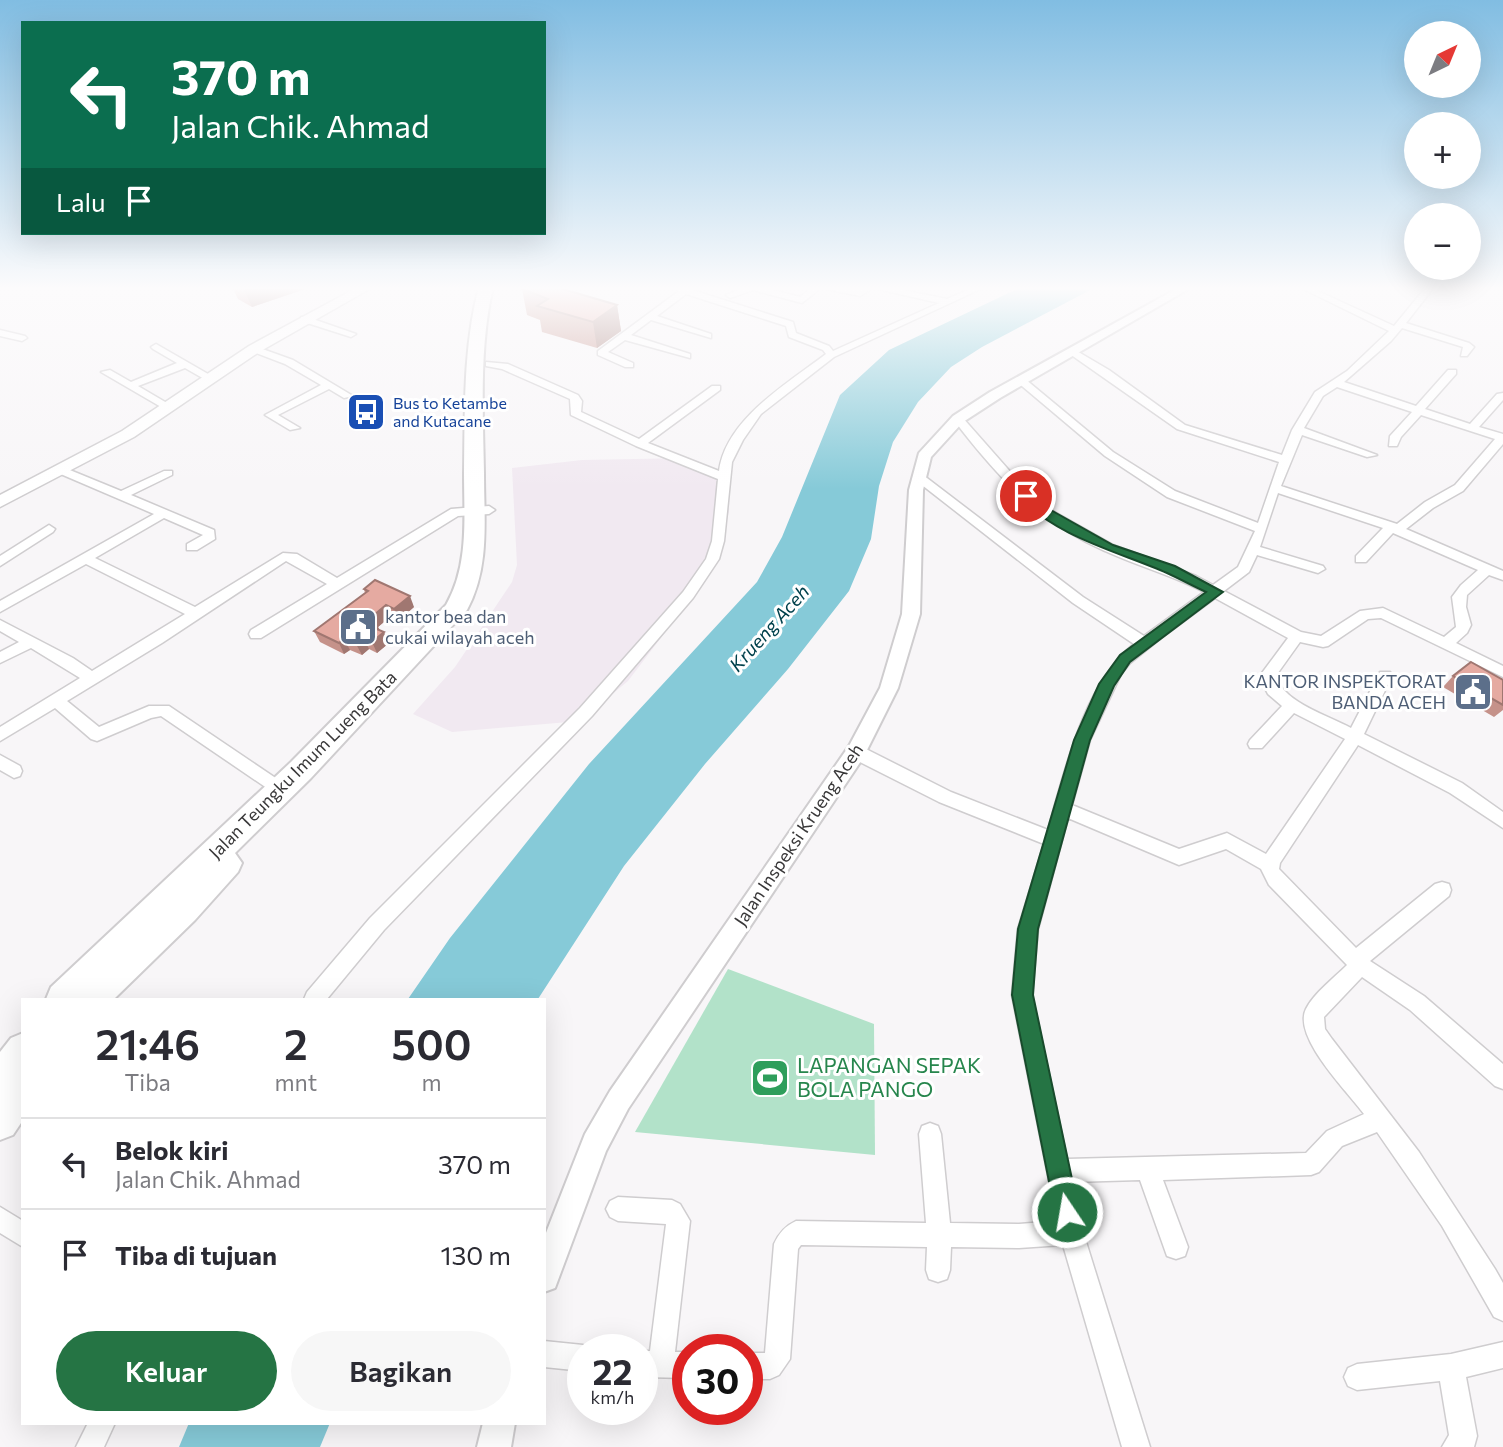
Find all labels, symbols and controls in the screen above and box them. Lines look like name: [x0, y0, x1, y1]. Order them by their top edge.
north arrow: [1404, 21, 1480, 98]
map controls: [1404, 21, 1481, 280]
text: 370 m: [171, 45, 310, 105]
icon: left: [56, 49, 147, 140]
text: Jalan Chik. Ahmad: [171, 105, 429, 145]
button: +: [1404, 112, 1481, 189]
icon: arrive: [120, 182, 158, 220]
text: Lalu: [56, 186, 106, 217]
button: −: [1404, 203, 1481, 280]
bus stop icon: Bus to Ketambe and Kutacane: [345, 391, 387, 433]
place label: Bus to Ketambe and Kutacane: [393, 393, 507, 430]
pin: [996, 466, 1056, 526]
icon: arrive: [1007, 477, 1045, 515]
water label: Krueng Aceh: [724, 580, 814, 676]
place label: kantor bea dan cukai wilayah aceh: [385, 605, 534, 648]
public building icon: kantor bea dan cukai wilayah aceh: [337, 606, 379, 648]
street label: Jalan Teungku Imum Lueng Bata: [204, 666, 401, 863]
place label: KANTOR INSPEKTORAT BANDA ACEH: [1243, 670, 1446, 713]
public building icon: KANTOR INSPEKTORAT BANDA ACEH: [1452, 671, 1494, 713]
street label: Jalan Inspeksi Krueng Aceh: [729, 739, 867, 930]
text: 21:46: [96, 1017, 200, 1069]
text: 2: [284, 1017, 308, 1069]
text: 500: [392, 1017, 471, 1069]
place label: LAPANGAN SEPAK BOLA PANGO: [797, 1052, 981, 1101]
sports icon: LAPANGAN SEPAK BOLA PANGO: [749, 1057, 791, 1099]
text: Tiba: [125, 1068, 171, 1096]
text: mnt: [274, 1068, 317, 1096]
text: m: [421, 1068, 442, 1096]
text: Belok kiri: [115, 1134, 229, 1165]
icon: left: [56, 1145, 94, 1183]
text: 370 m: [438, 1148, 511, 1179]
text: Jalan Chik. Ahmad: [115, 1165, 301, 1193]
position arrow: [1030, 1175, 1104, 1249]
icon: arrive: [56, 1236, 94, 1274]
text: Tiba di tujuan: [115, 1239, 277, 1270]
text: 130 m: [440, 1239, 511, 1270]
button: Keluar: [56, 1331, 277, 1411]
button: Bagikan: [291, 1331, 511, 1411]
speed limit sign: 30: [672, 1334, 763, 1425]
text: 22: [593, 1349, 632, 1392]
text: km/h: [591, 1386, 634, 1408]

